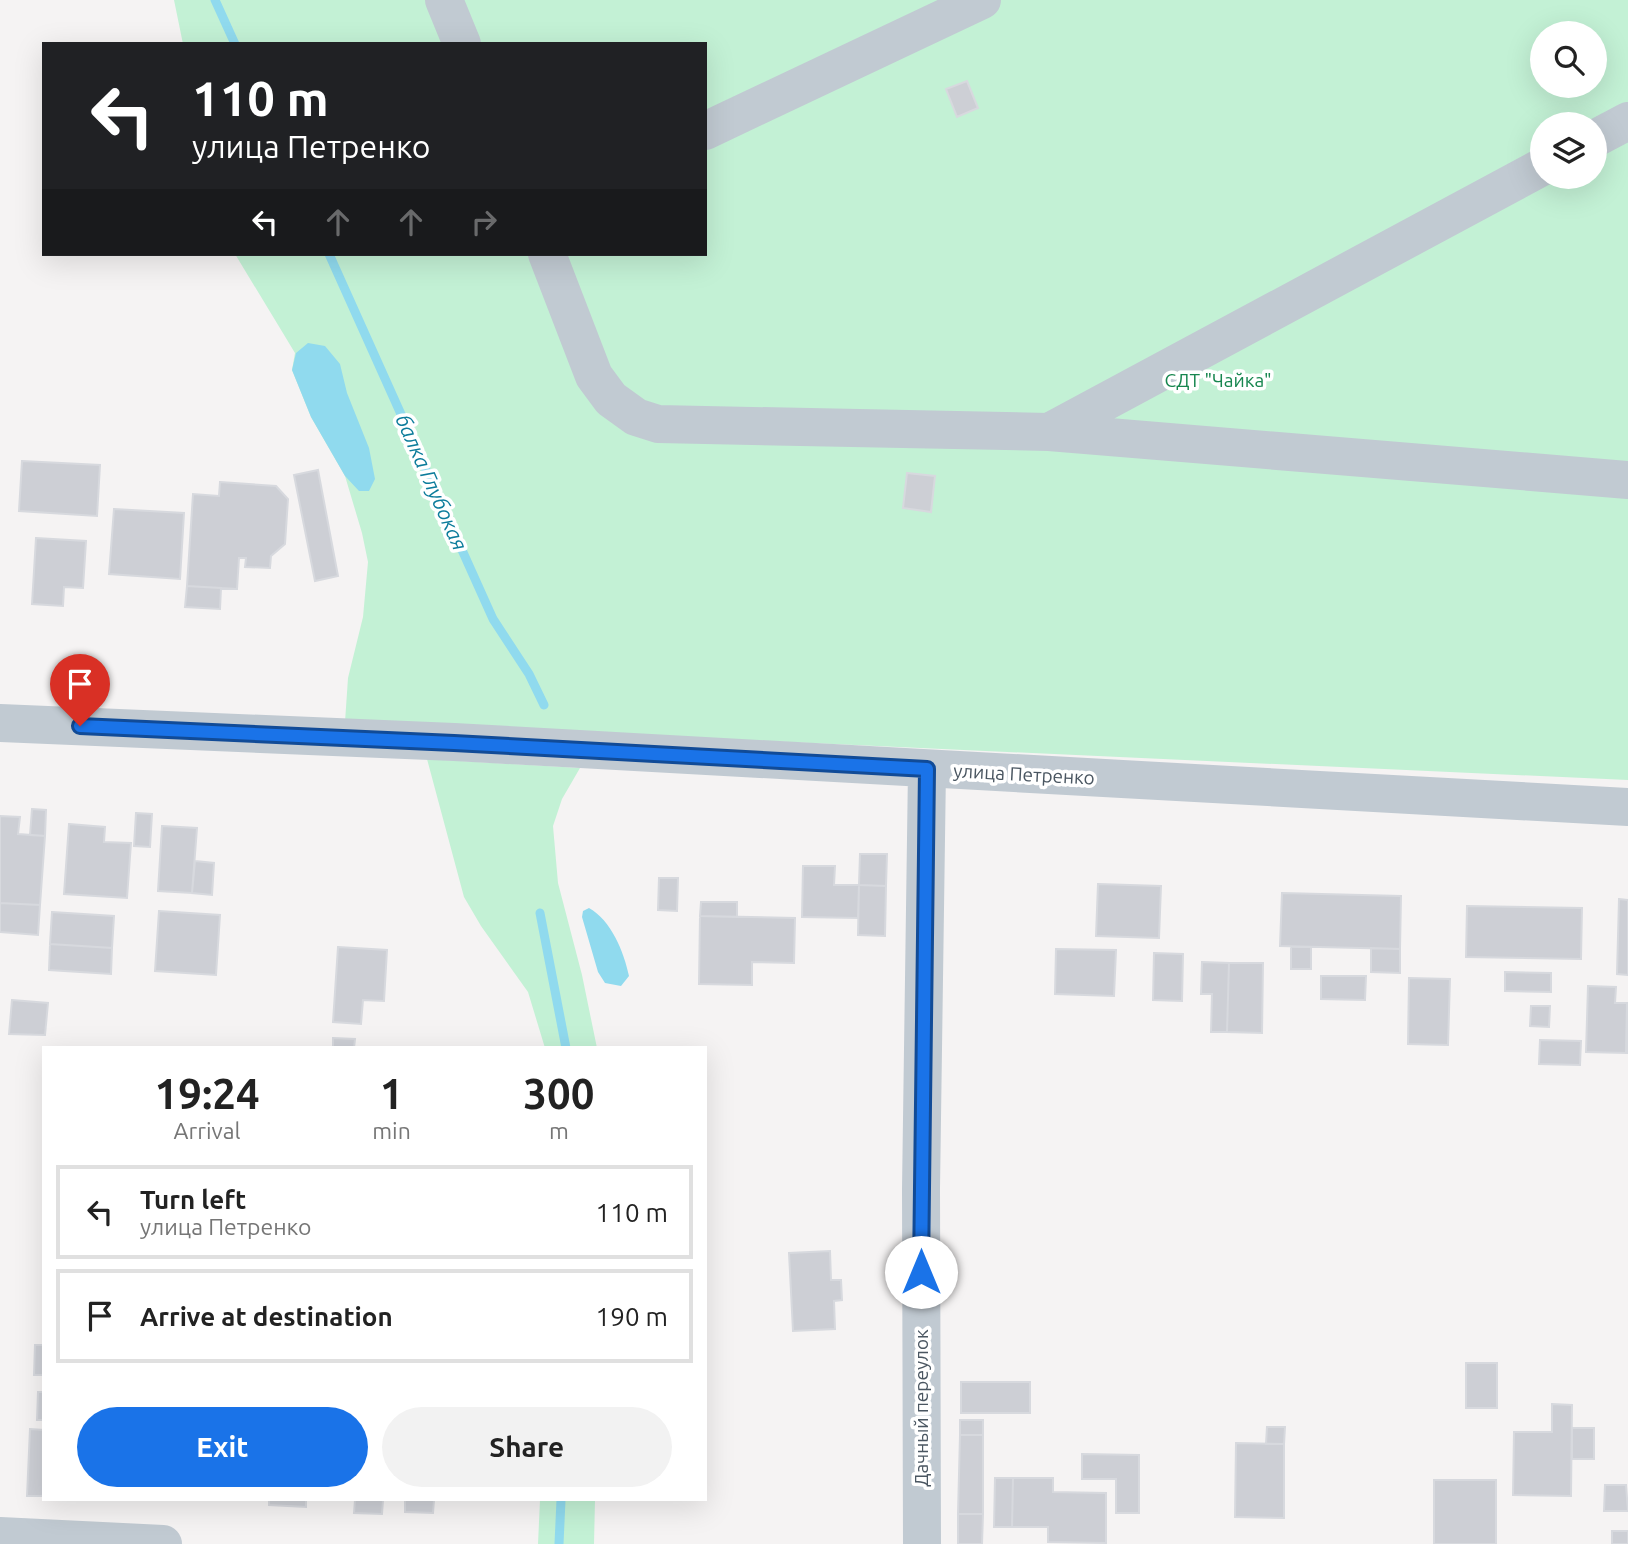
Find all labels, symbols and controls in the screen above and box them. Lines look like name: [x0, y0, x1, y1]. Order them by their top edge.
map controls: [1530, 21, 1607, 189]
button: search: [1530, 21, 1607, 98]
icon: left: [77, 70, 168, 161]
text: 110 m: [192, 70, 329, 125]
button: layers: [1530, 112, 1607, 189]
text: улица Петренко: [192, 128, 431, 164]
icon: left: [246, 203, 284, 241]
icon: ahead: [319, 203, 357, 241]
icon: ahead: [392, 203, 430, 241]
icon: right: [465, 203, 503, 241]
park label: СДТ "Чайка": [1164, 369, 1272, 391]
water label: балка Глубокая: [391, 410, 473, 554]
pin: [50, 654, 110, 726]
icon: arrive: [61, 665, 99, 703]
street label: улица Петренко: [953, 759, 1095, 789]
text: 19:24: [155, 1070, 260, 1117]
text: 1: [380, 1070, 403, 1117]
text: 300: [523, 1070, 594, 1117]
text: Arrival: [174, 1118, 241, 1143]
text: min: [372, 1118, 411, 1143]
text: m: [549, 1118, 569, 1143]
text: Turn left: [140, 1185, 246, 1214]
icon: left: [81, 1193, 119, 1231]
text: 110 m: [596, 1198, 668, 1227]
text: улица Петренко: [140, 1214, 311, 1239]
position arrow: [884, 1235, 958, 1309]
icon: arrive: [81, 1297, 119, 1335]
text: Arrive at destination: [140, 1302, 393, 1331]
text: 190 m: [596, 1302, 668, 1331]
street label: Дачный переулок: [910, 1329, 932, 1487]
button: Exit: [77, 1407, 368, 1487]
button: Share: [382, 1407, 672, 1487]

